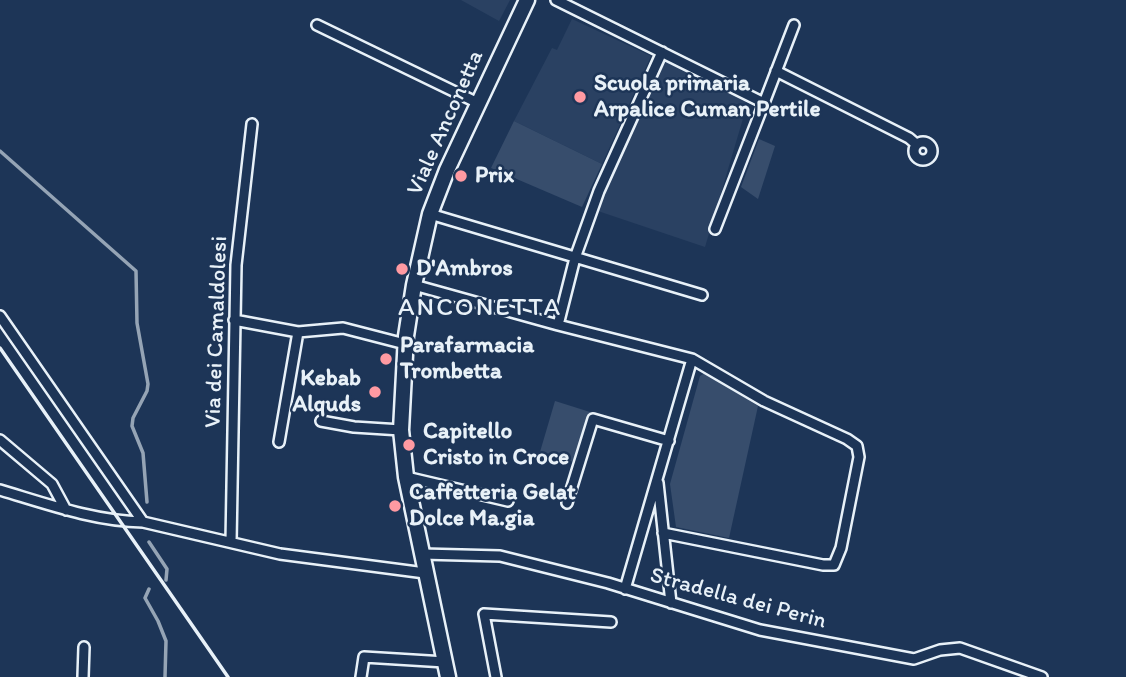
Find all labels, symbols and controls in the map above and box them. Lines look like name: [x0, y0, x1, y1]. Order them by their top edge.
street label: Viale Anconetta: [402, 46, 490, 200]
place label: Scuola primaria Arpalice Cuman Pertile: [594, 70, 821, 124]
marker: Scuola primaria Arpalice Cuman Pertile: [572, 89, 588, 105]
place label: Prix: [475, 162, 514, 190]
marker: Prix: [453, 168, 469, 184]
street label: Via dei Camaldolesi: [200, 235, 234, 429]
place label: D'Ambros: [416, 255, 513, 283]
marker: D'Ambros: [394, 261, 410, 277]
district label: ANCONETTA: [398, 292, 562, 324]
place label: Parafarmacia Trombetta: [400, 332, 534, 386]
marker: Parafarmacia Trombetta: [378, 351, 394, 367]
place label: Kebab Alquds: [293, 365, 361, 419]
marker: Kebab Alquds: [367, 384, 383, 400]
place label: Capitello Cristo in Croce: [423, 418, 569, 472]
marker: Capitello Cristo in Croce: [401, 437, 417, 453]
place label: Caffetteria Gelat Dolce Ma.gia: [409, 479, 576, 533]
marker: Caffetteria Gelat Dolce Ma.gia: [387, 498, 403, 514]
street label: Stradella dei Perin: [647, 562, 829, 636]

